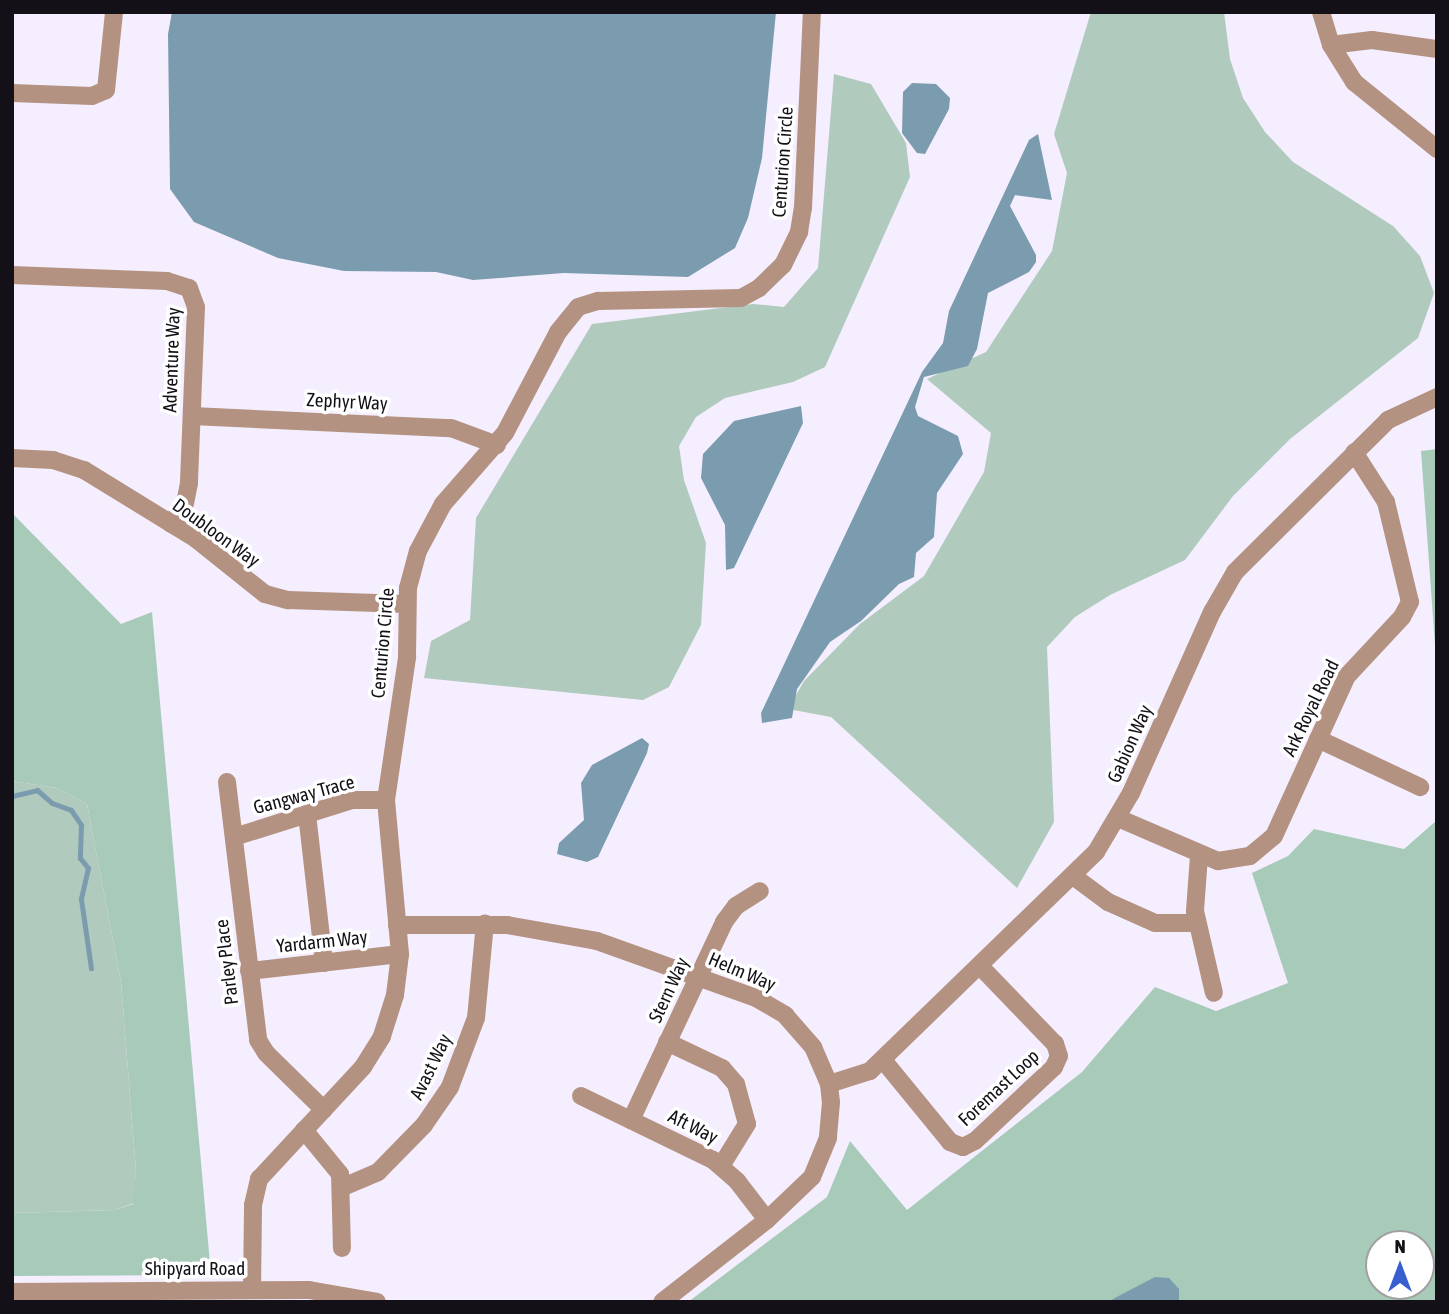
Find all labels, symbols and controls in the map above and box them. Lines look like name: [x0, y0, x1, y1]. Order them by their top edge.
street label: Centurion Circle: [768, 106, 798, 218]
street label: Adventure Way: [159, 307, 185, 413]
street label: Zephyr Way: [306, 388, 388, 416]
street label: Doubloon Way: [168, 494, 264, 572]
street label: Centurion Circle: [367, 587, 399, 699]
street label: Ark Royal Road: [1278, 656, 1344, 760]
street label: Gabion Way: [1103, 701, 1157, 787]
street label: Gangway Trace: [251, 771, 357, 819]
street label: Parley Place: [210, 918, 244, 1006]
street label: Yardarm Way: [275, 926, 369, 958]
street label: Helm Way: [705, 948, 779, 996]
street label: Stern Way: [644, 954, 694, 1026]
street label: Avast Way: [405, 1030, 457, 1104]
street label: Foremast Loop: [954, 1045, 1044, 1131]
street label: Aft Way: [664, 1105, 722, 1149]
north arrow: [1365, 1230, 1435, 1300]
text: N: [1394, 1235, 1406, 1257]
street label: Shipyard Road: [145, 1258, 245, 1280]

